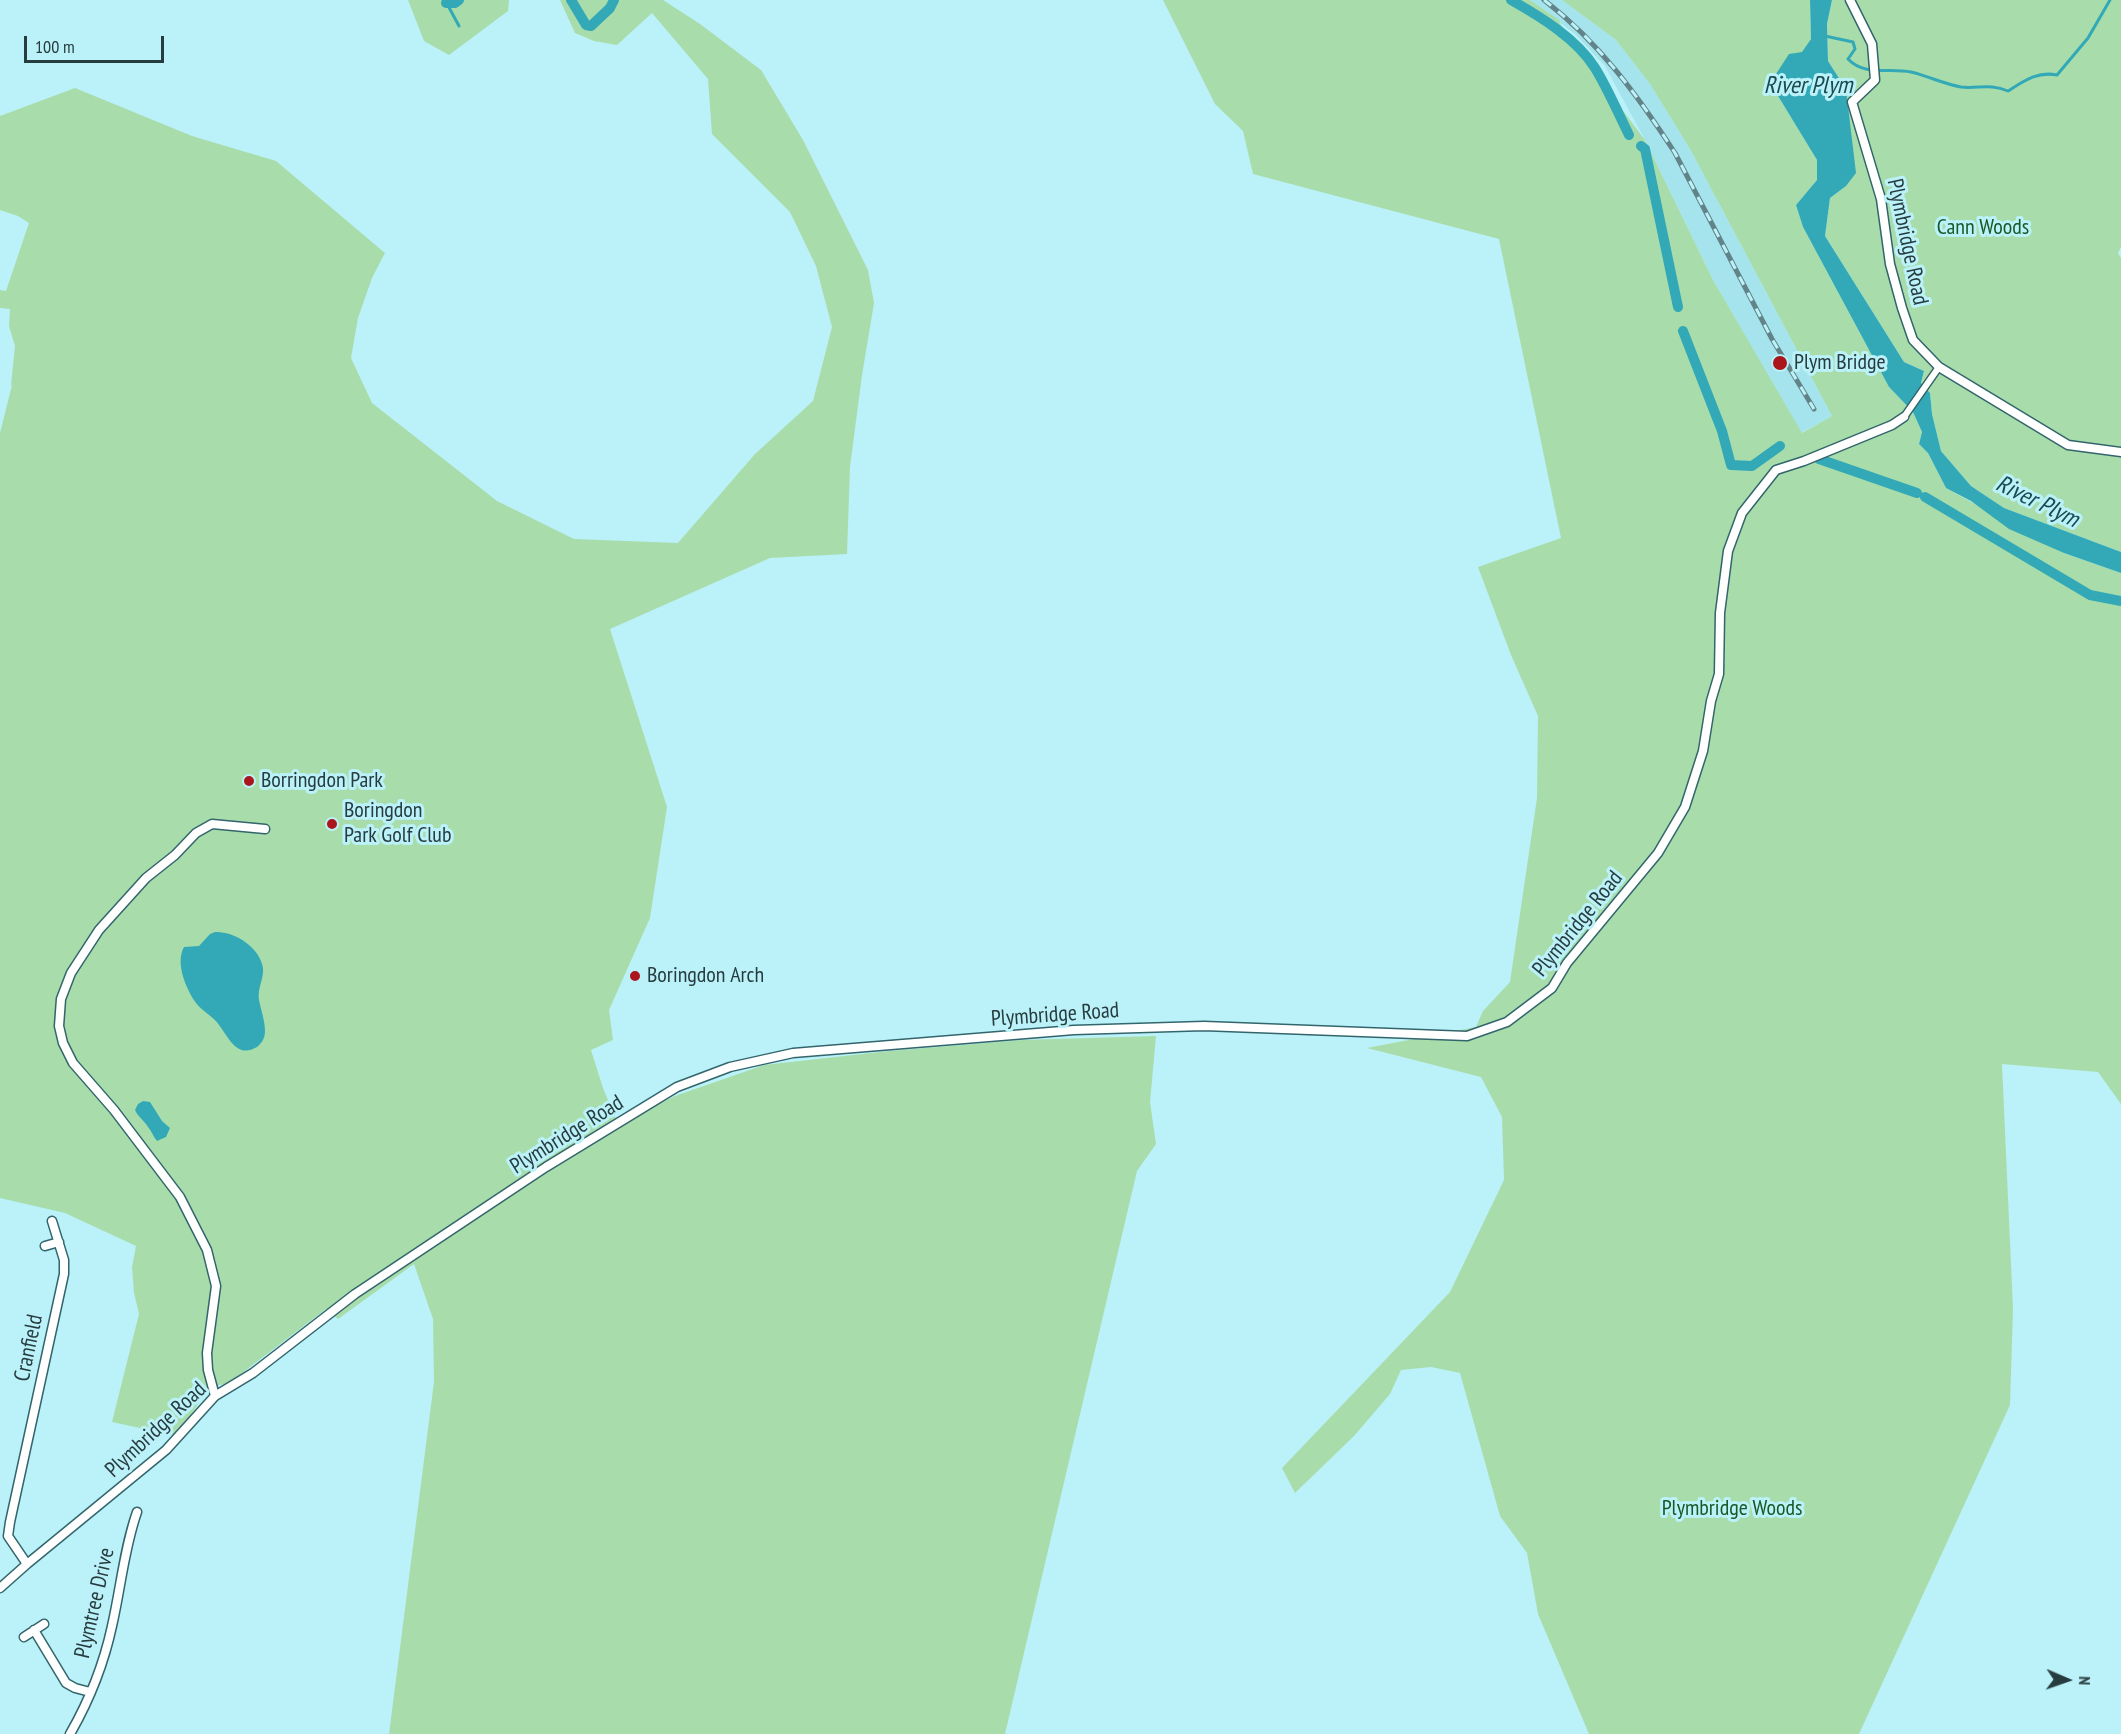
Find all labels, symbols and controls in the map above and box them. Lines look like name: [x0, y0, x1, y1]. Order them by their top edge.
scale bar: [27, 24, 166, 62]
text: 100 m: [35, 35, 75, 58]
water label: River Plym: [1764, 72, 1852, 100]
street label: Plymbridge Road: [1881, 177, 1933, 307]
park label: Cann Woods: [1937, 215, 2029, 241]
place label: Plym Bridge: [1794, 350, 1886, 376]
marker: Plym Bridge: [1771, 354, 1789, 372]
water label: River Plym: [1991, 470, 2083, 534]
place label: Borringdon Park: [261, 768, 383, 794]
marker: Borringdon Park: [242, 774, 256, 788]
place label: Boringdon Park Golf Club: [344, 798, 451, 849]
marker: Boringdon Park Golf Club: [325, 817, 339, 831]
street label: Plymbridge Road: [1527, 866, 1629, 982]
place label: Boringdon Arch: [647, 963, 764, 989]
marker: Boringdon Arch: [628, 969, 642, 983]
street label: Plymbridge Road: [990, 997, 1120, 1033]
street label: Plymbridge Road: [506, 1090, 628, 1180]
street label: Cranfield: [9, 1312, 49, 1384]
street label: Plymbridge Road: [100, 1377, 212, 1483]
park label: Plymbridge Woods: [1662, 1496, 1802, 1522]
street label: Plymtree Drive: [70, 1545, 120, 1661]
north arrow: [2037, 1650, 2097, 1710]
text: N: [2075, 1676, 2095, 1685]

